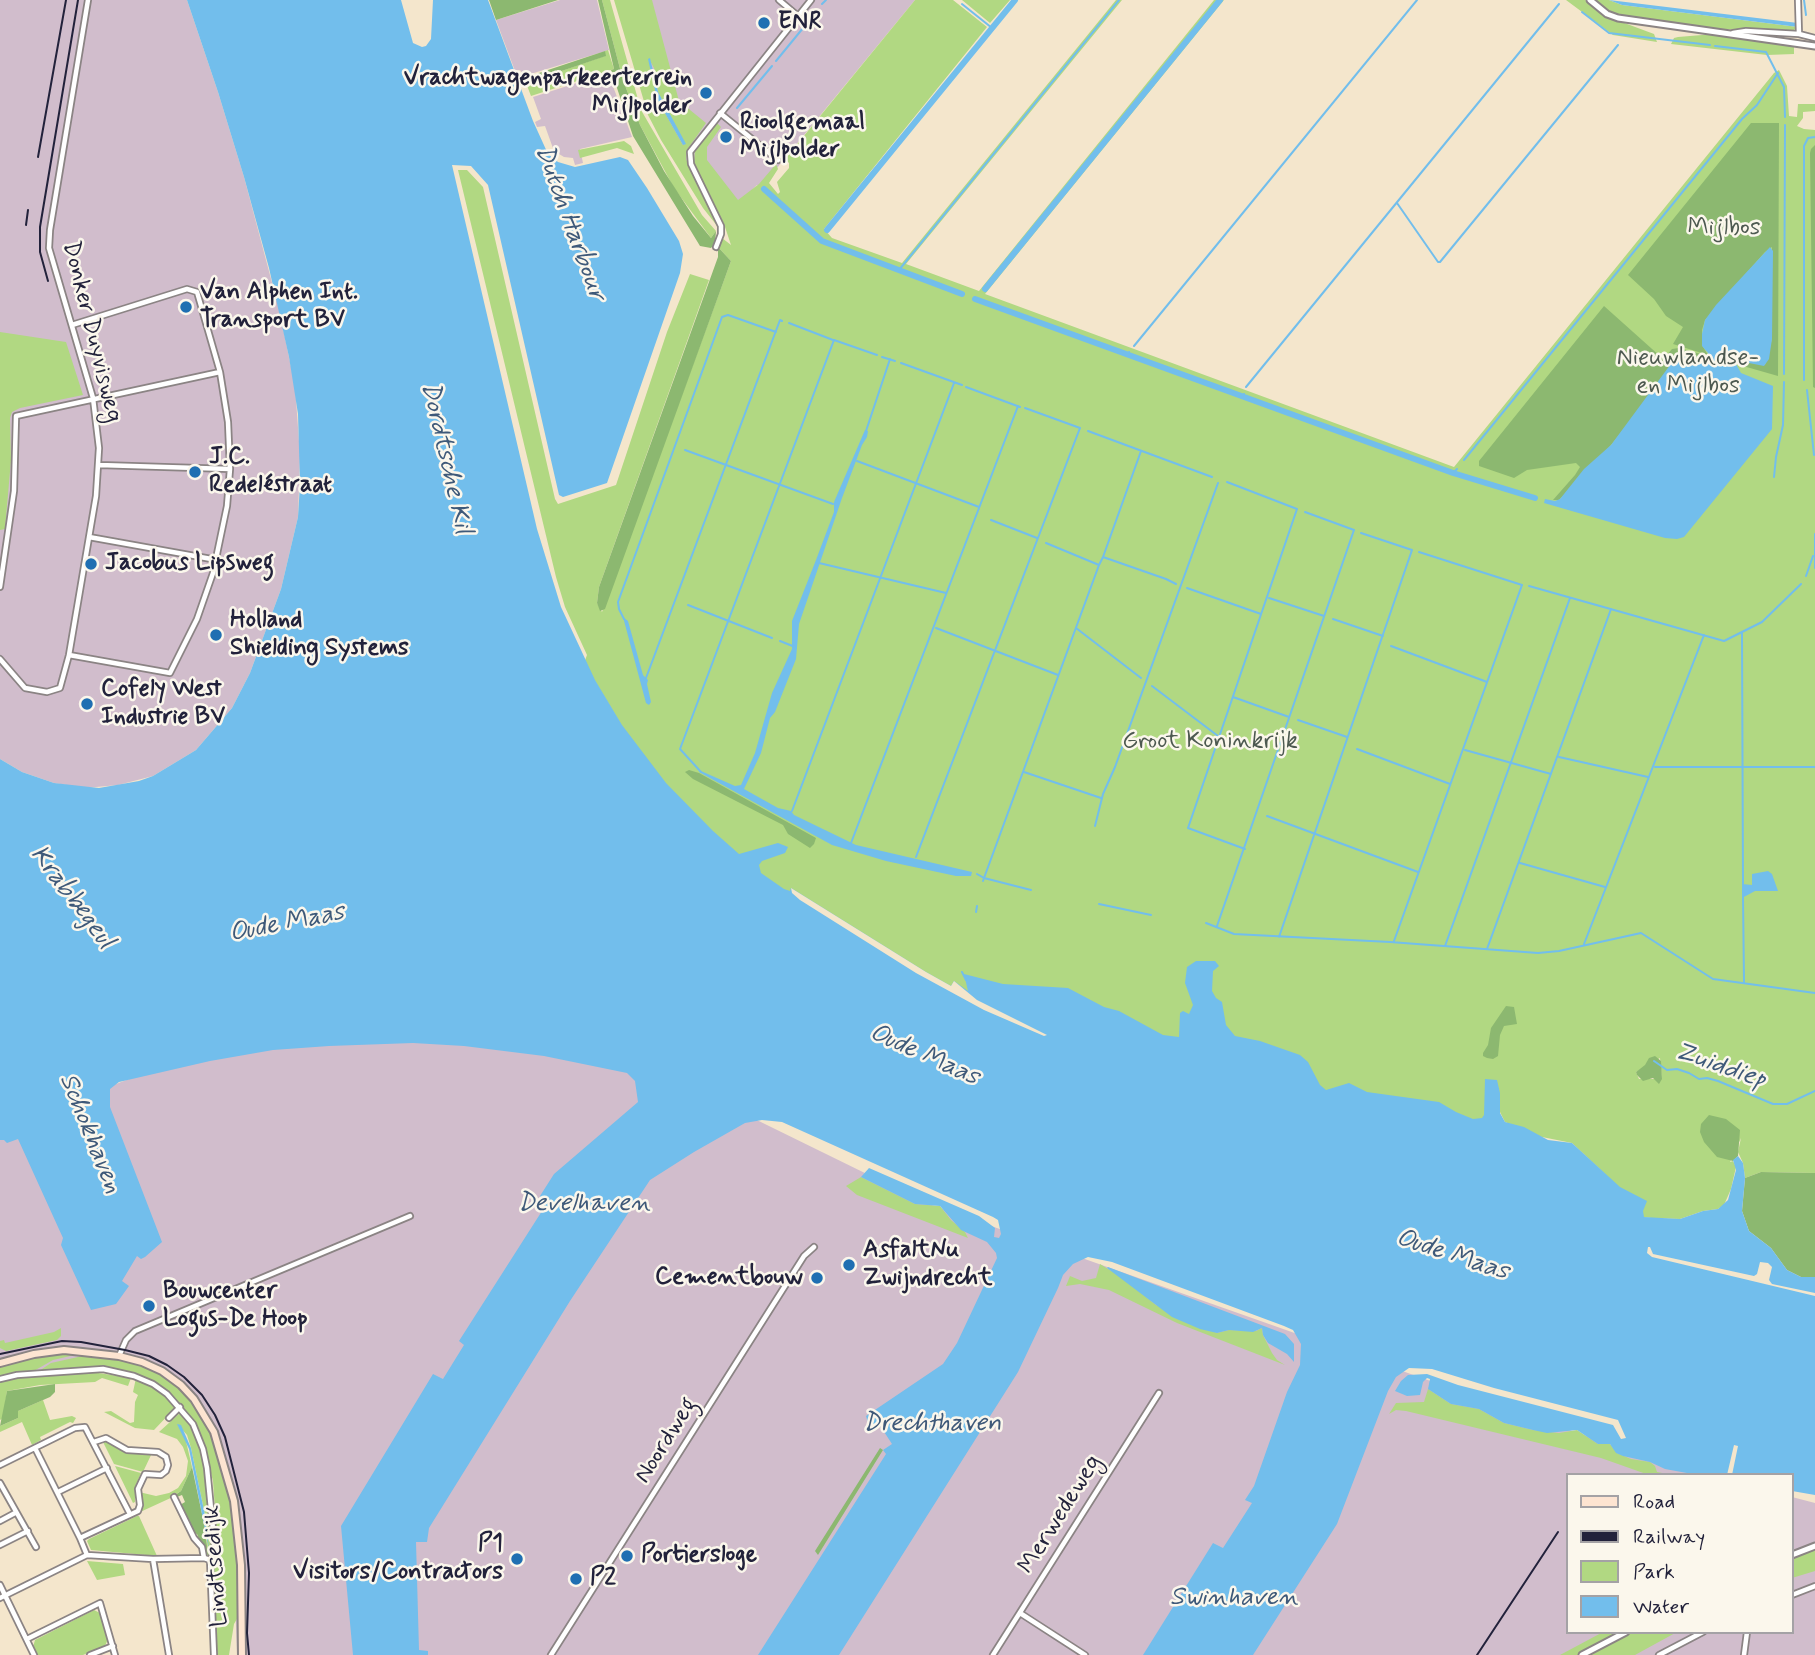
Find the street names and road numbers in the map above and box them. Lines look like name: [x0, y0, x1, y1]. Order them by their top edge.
street label: Donker Duyvisweg: [55, 238, 127, 426]
street label: Noordweg: [629, 1393, 705, 1489]
street label: Merwedeweg: [1013, 1450, 1109, 1580]
street label: Lindtsedijk: [198, 1504, 236, 1628]

